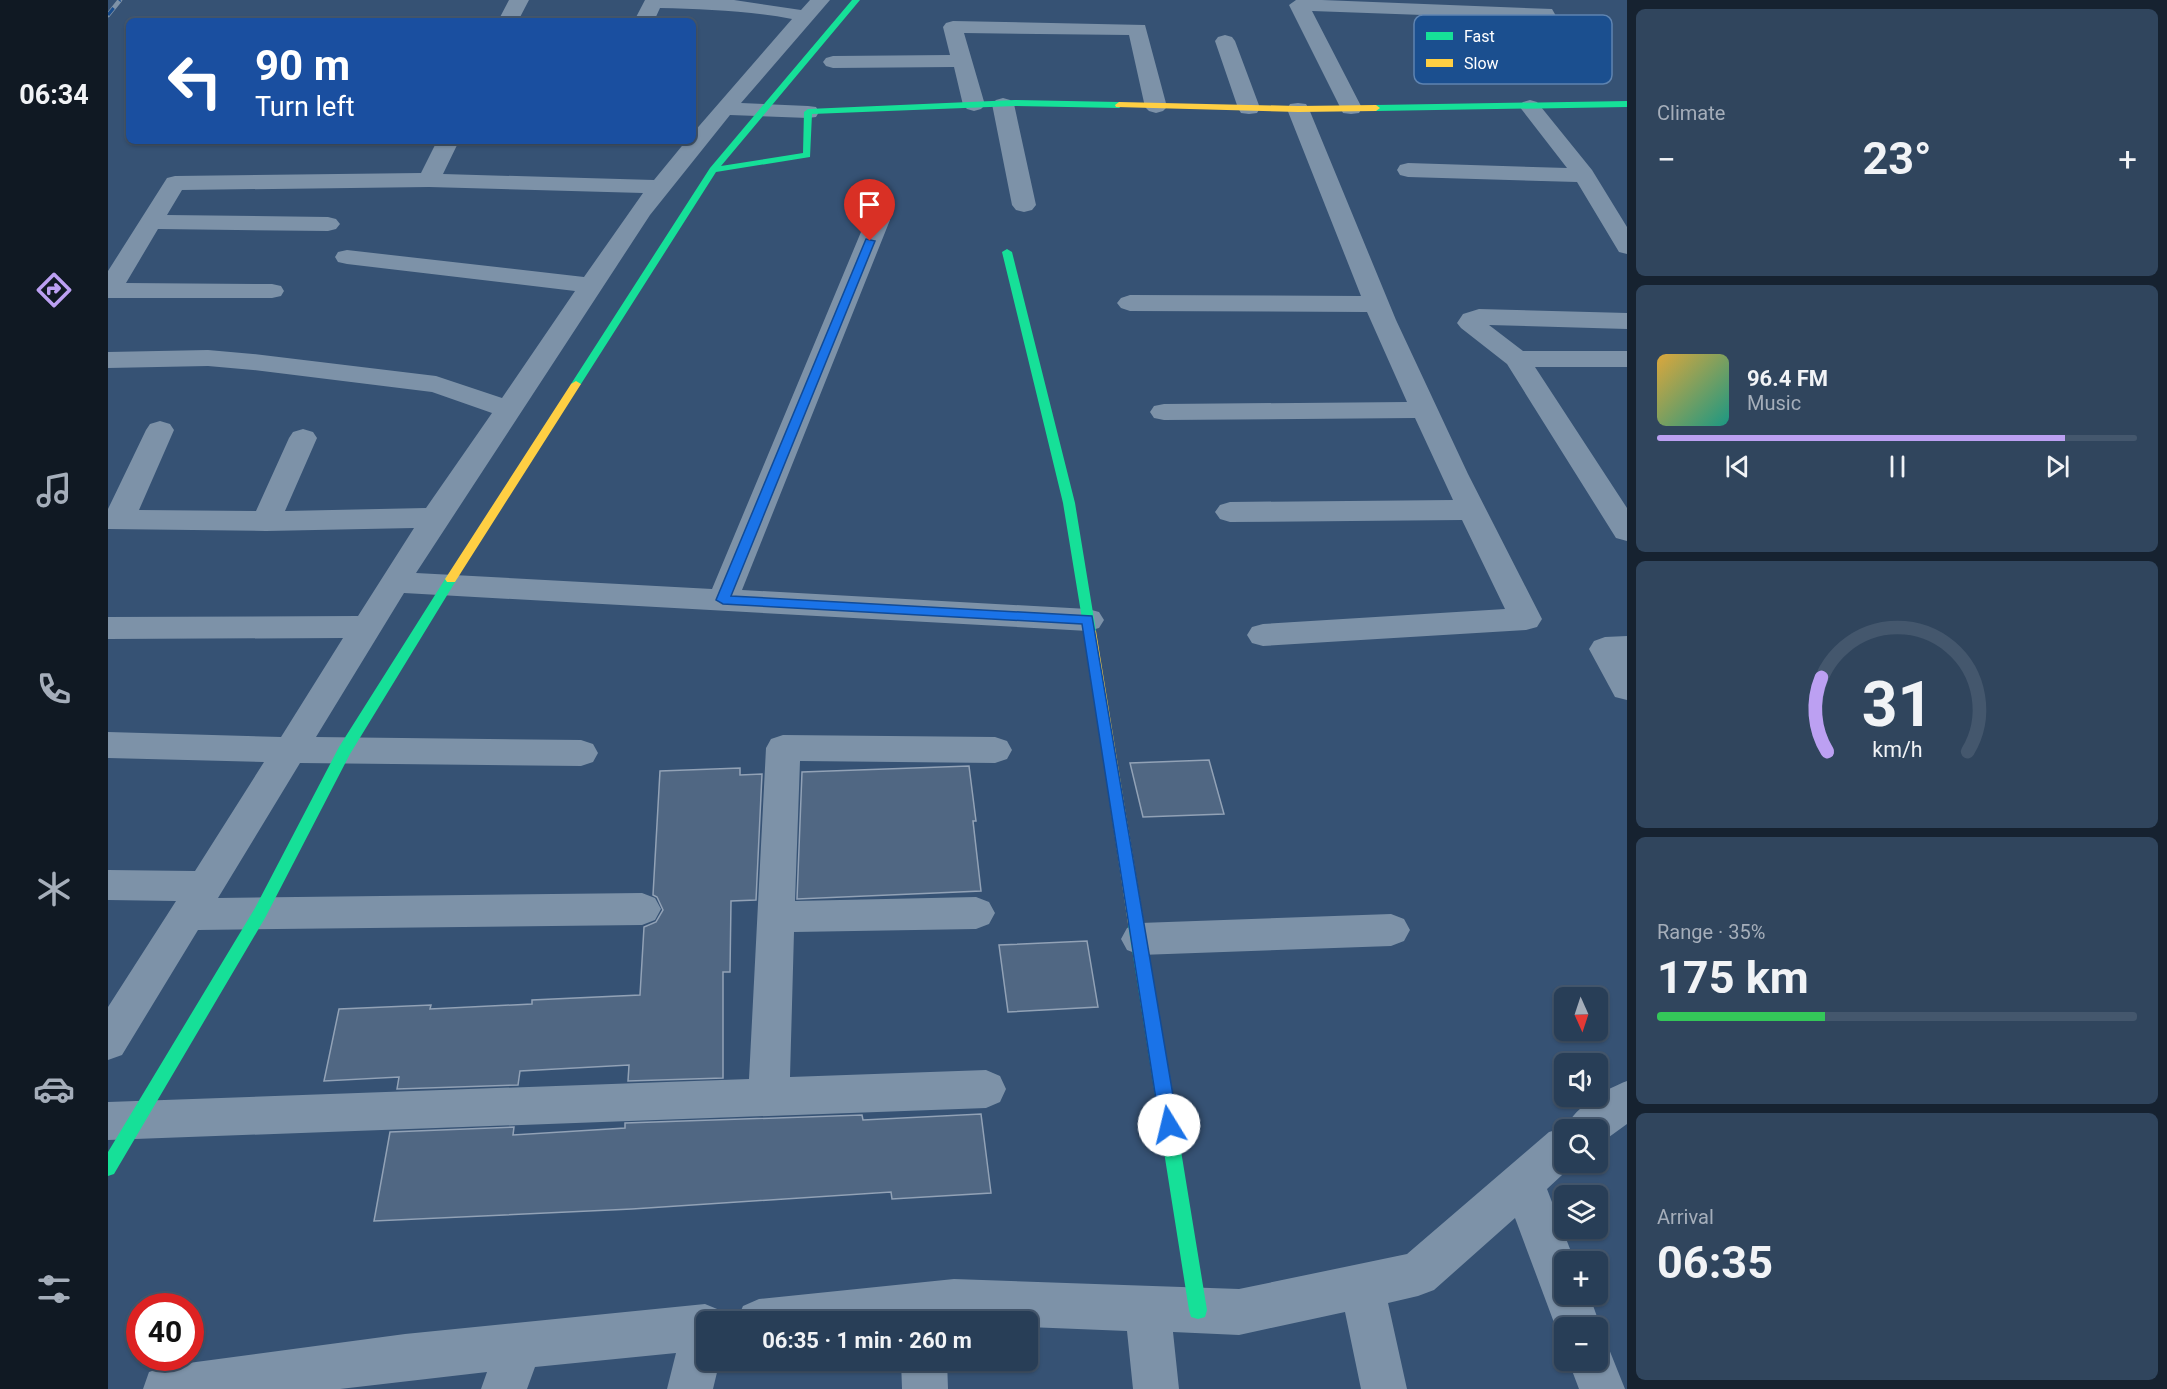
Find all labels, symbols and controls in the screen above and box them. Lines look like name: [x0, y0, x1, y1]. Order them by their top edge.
legend: [1414, 15, 1612, 84]
text: Fast: [1464, 27, 1495, 46]
text: 90 m: [255, 41, 350, 90]
icon: left: [156, 42, 234, 120]
text: Slow: [1464, 54, 1499, 73]
text: 06:34: [19, 79, 89, 111]
text: Turn left: [255, 91, 355, 123]
text: Climate: [1657, 101, 1725, 125]
text: 23°: [1862, 132, 1932, 185]
text: −: [1657, 140, 1676, 179]
text: +: [2118, 140, 2137, 179]
pin: [844, 179, 895, 241]
icon: arrive: [853, 188, 886, 221]
icon: directions: [33, 269, 75, 311]
text: 96.4 FM: [1747, 366, 1828, 391]
text: Music: [1747, 391, 1801, 415]
icon: previous: [1721, 450, 1754, 483]
icon: pause: [1881, 450, 1914, 483]
icon: next: [2041, 450, 2074, 483]
icon: music: [33, 469, 75, 511]
icon: phone: [33, 668, 75, 710]
text: 31: [1861, 668, 1933, 741]
text: km/h: [1872, 737, 1922, 762]
icon: climate: [33, 868, 75, 910]
text: Range · 35%: [1657, 920, 1765, 944]
text: 175 km: [1657, 951, 1809, 1004]
north arrow: [1554, 987, 1608, 1041]
map controls: [1554, 987, 1608, 1371]
button: sound: [1554, 1053, 1608, 1107]
icon: car: [33, 1068, 75, 1110]
position arrow: [1137, 1093, 1201, 1157]
button: search: [1554, 1119, 1608, 1173]
button: layers: [1554, 1185, 1608, 1239]
text: Arrival: [1657, 1205, 1714, 1229]
text: 06:35: [1657, 1236, 1773, 1289]
button: +: [1554, 1251, 1608, 1305]
icon: filters: [33, 1268, 75, 1310]
speed limit sign: 40: [126, 1293, 204, 1371]
button: −: [1554, 1317, 1608, 1371]
text: 06:35 · 1 min · 260 m: [762, 1328, 972, 1353]

